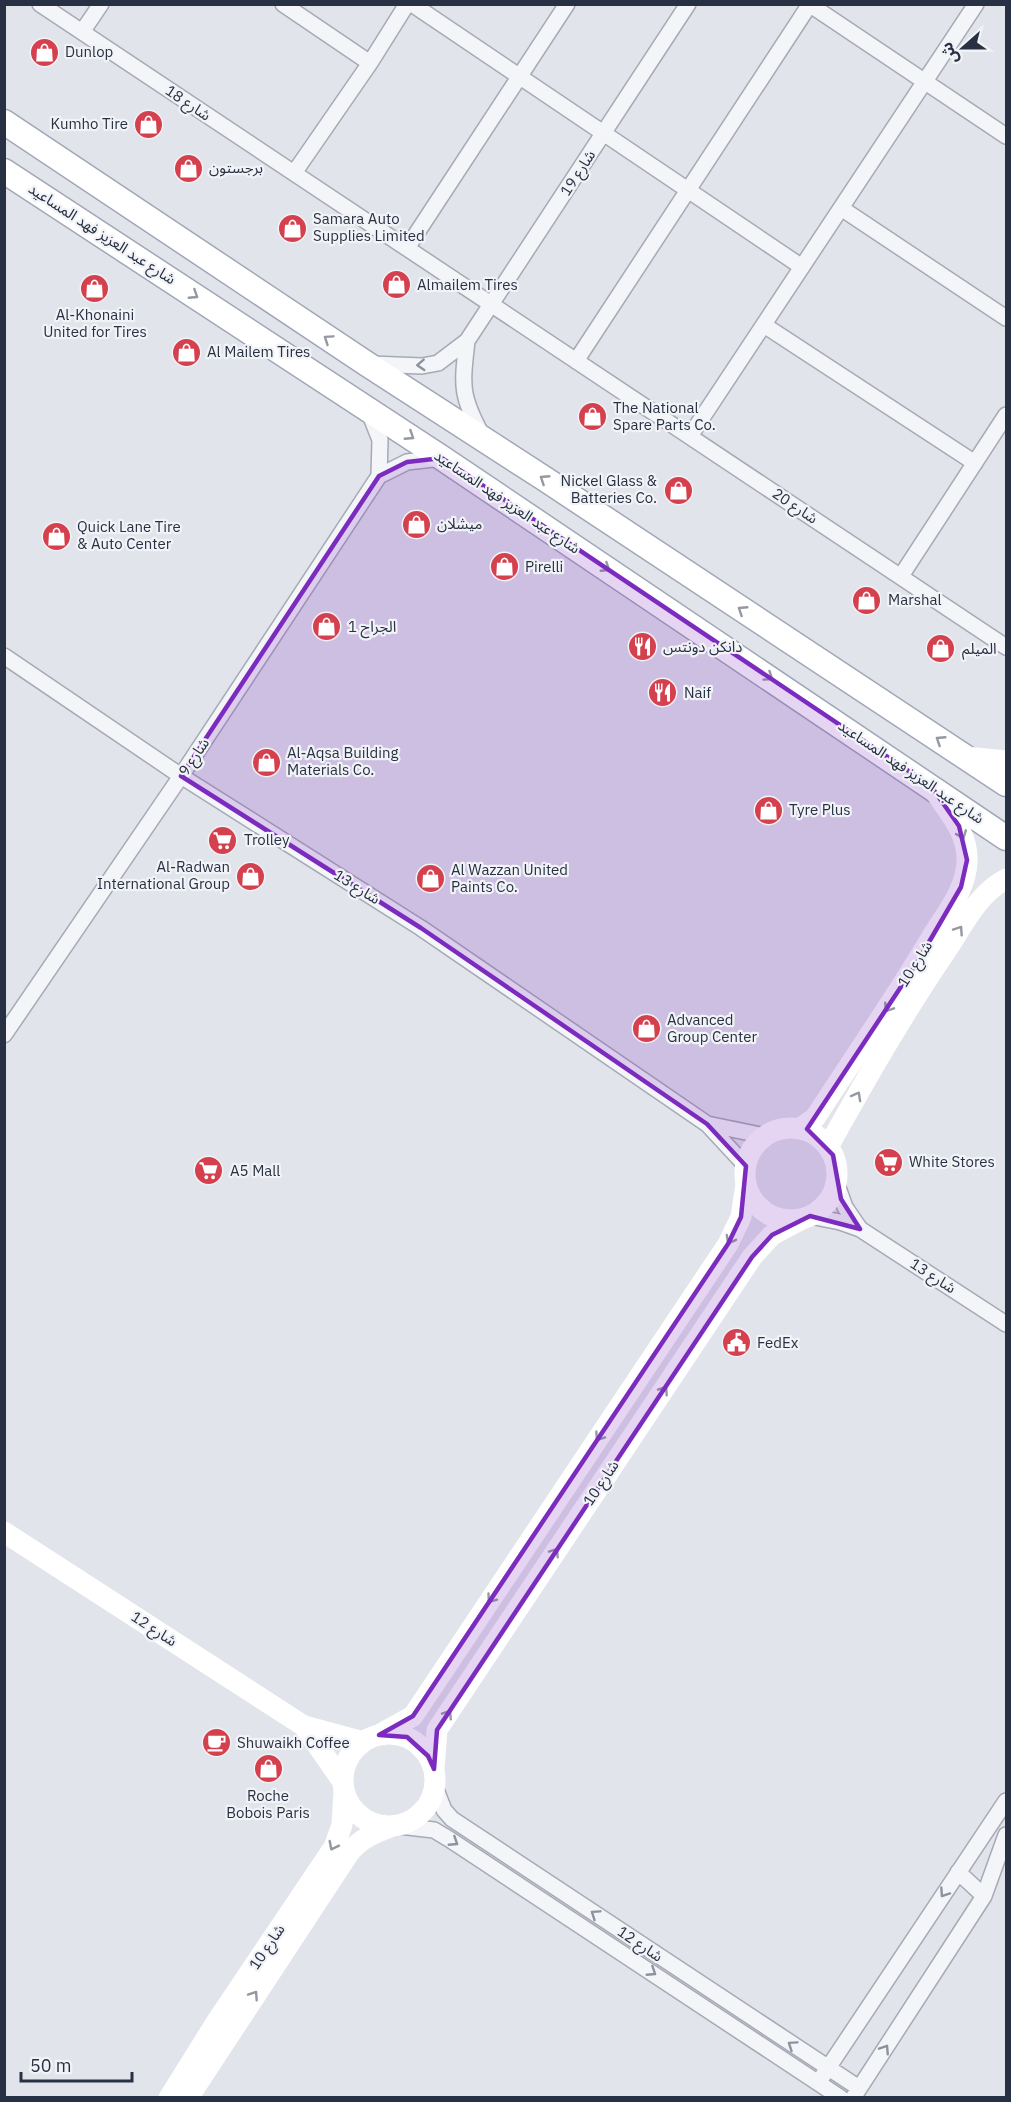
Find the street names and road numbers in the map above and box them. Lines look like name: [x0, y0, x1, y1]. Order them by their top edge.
street label: شارع 18: [160, 81, 215, 127]
street label: شارع 19: [556, 146, 602, 201]
street label: شارع عبد العزيز فهد المساعيد: [23, 179, 180, 291]
street label: شارع عبد العزيز فهد المساعيد: [429, 446, 584, 560]
street label: شارع 20: [767, 484, 822, 530]
street label: شارع عبد العزيز فهد المساعيد: [833, 716, 988, 830]
street label: شارع 9: [174, 734, 216, 781]
street label: شارع 13: [329, 865, 384, 911]
street label: شارع 10: [893, 937, 939, 992]
street label: شارع 13: [905, 1254, 960, 1300]
street label: شارع 10: [579, 1456, 625, 1511]
street label: شارع 12: [126, 1607, 181, 1653]
street label: شارع 10: [245, 1920, 291, 1975]
street label: شارع 12: [612, 1922, 667, 1968]

